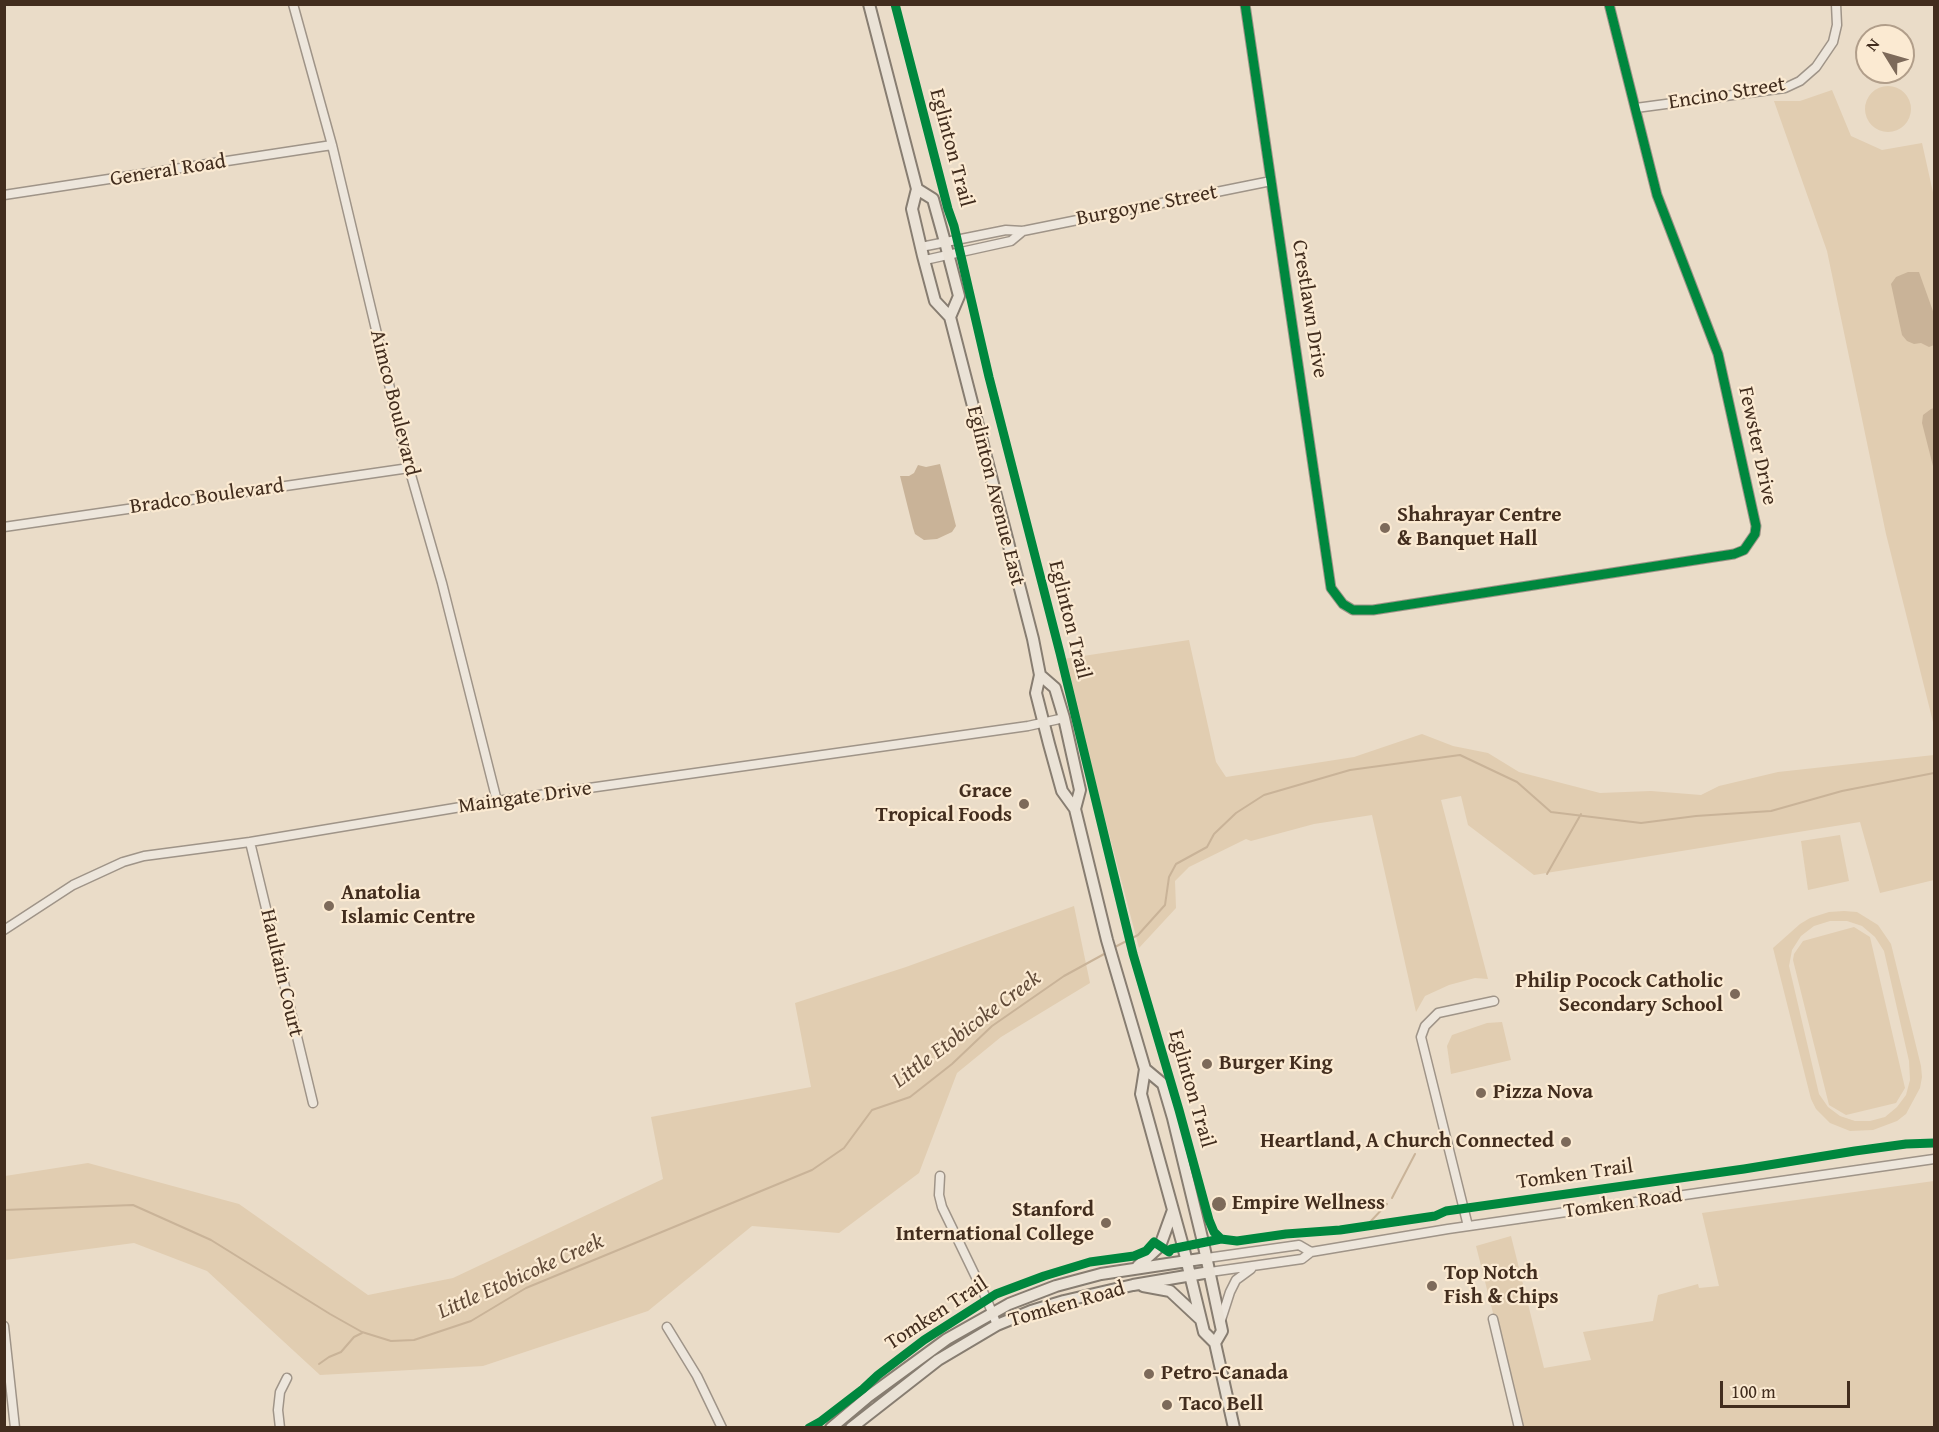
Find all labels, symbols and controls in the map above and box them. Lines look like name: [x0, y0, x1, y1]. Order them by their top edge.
north arrow: [1855, 24, 1915, 84]
text: N: [1859, 33, 1885, 56]
street label: Encino Street: [1667, 72, 1787, 116]
street label: Eglinton Trail: [923, 86, 979, 210]
street label: General Road: [108, 149, 228, 193]
street label: Burgoyne Street: [1074, 180, 1220, 232]
street label: Crestlawn Drive: [1286, 238, 1332, 380]
street label: Aimco Boulevard: [364, 327, 424, 479]
street label: Fewster Drive: [1732, 385, 1782, 507]
street label: Eglinton Avenue East: [960, 403, 1030, 589]
street label: Bradco Boulevard: [128, 474, 286, 520]
place label: Shahrayar Centre & Banquet Hall: [1397, 503, 1561, 553]
marker: Shahrayar Centre & Banquet Hall: [1378, 521, 1392, 535]
street label: Eglinton Trail: [1042, 558, 1096, 682]
street label: Maingate Drive: [457, 776, 593, 820]
place label: Grace Tropical Foods: [876, 779, 1012, 829]
marker: Grace Tropical Foods: [1017, 797, 1031, 811]
place label: Anatolia Islamic Centre: [341, 881, 475, 931]
marker: Anatolia Islamic Centre: [322, 899, 336, 913]
street label: Haultain Court: [254, 907, 308, 1039]
water label: Little Etobicoke Creek: [888, 966, 1046, 1094]
place label: Philip Pocock Catholic Secondary School: [1515, 969, 1723, 1019]
marker: Philip Pocock Catholic Secondary School: [1728, 987, 1742, 1001]
street label: Eglinton Trail: [1162, 1027, 1220, 1151]
place label: Burger King: [1219, 1051, 1333, 1077]
marker: Burger King: [1200, 1057, 1214, 1071]
place label: Pizza Nova: [1493, 1080, 1593, 1106]
marker: Pizza Nova: [1474, 1086, 1488, 1100]
place label: Heartland, A Church Connected: [1260, 1129, 1554, 1155]
marker: Heartland, A Church Connected: [1559, 1135, 1573, 1149]
street label: Tomken Trail: [1515, 1154, 1635, 1196]
street label: Tomken Road: [1562, 1183, 1684, 1225]
place label: Empire Wellness: [1232, 1191, 1385, 1217]
marker: Empire Wellness: [1210, 1195, 1228, 1213]
place label: Stanford International College: [896, 1198, 1094, 1248]
marker: Stanford International College: [1099, 1216, 1113, 1230]
water label: Little Etobicoke Creek: [434, 1229, 608, 1325]
place label: Top Notch Fish & Chips: [1444, 1261, 1559, 1311]
street label: Tomken Trail: [881, 1271, 993, 1357]
street label: Tomken Road: [1006, 1276, 1128, 1334]
marker: Top Notch Fish & Chips: [1425, 1279, 1439, 1293]
place label: Petro-Canada: [1161, 1361, 1288, 1387]
marker: Petro-Canada: [1142, 1367, 1156, 1381]
scale bar: [1723, 1369, 1854, 1407]
text: 100 m: [1731, 1378, 1776, 1405]
place label: Taco Bell: [1179, 1392, 1263, 1418]
marker: Taco Bell: [1160, 1398, 1174, 1412]

